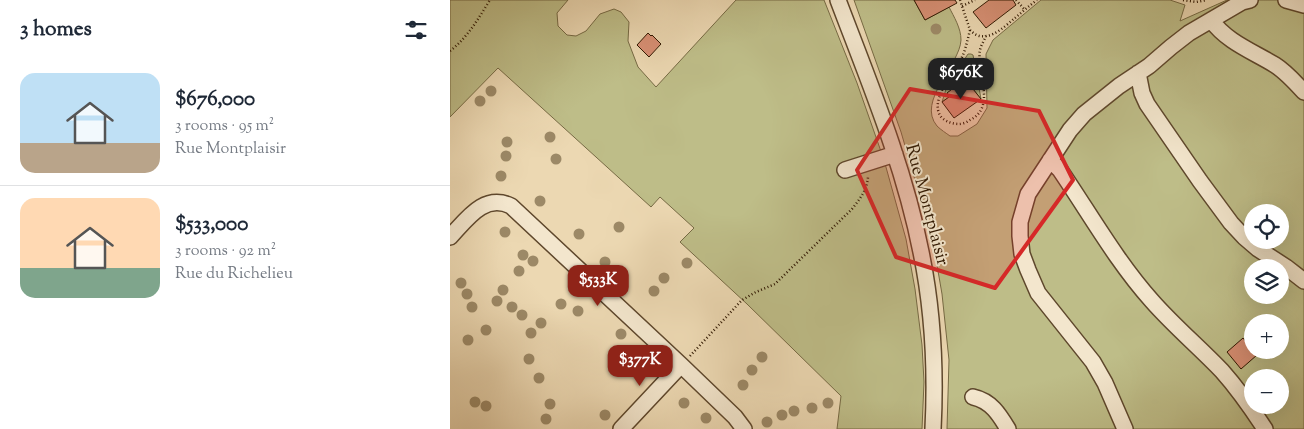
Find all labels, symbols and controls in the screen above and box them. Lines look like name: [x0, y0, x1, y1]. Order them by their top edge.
text: 3 homes: [20, 15, 92, 45]
icon: filters: [402, 16, 430, 44]
pin: $676K: [926, 58, 996, 100]
text: $676K: [939, 62, 983, 85]
text: $676,000: [175, 85, 255, 115]
icon: home: [60, 93, 120, 153]
text: 3 rooms · 95 m²: [175, 115, 274, 138]
text: Rue Montplaisir: [175, 138, 286, 161]
street label: Rue Montplaisir: [897, 141, 955, 269]
map controls: [1244, 204, 1289, 414]
button: locate: [1244, 204, 1289, 249]
text: $533,000: [175, 210, 248, 240]
icon: home: [60, 218, 120, 278]
text: 3 rooms · 92 m²: [175, 240, 276, 263]
button: layers: [1244, 259, 1289, 304]
text: Rue du Richelieu: [175, 263, 293, 286]
pin: $533K: [563, 264, 633, 307]
text: $533K: [579, 269, 617, 292]
button: +: [1244, 314, 1289, 359]
pin: $377K: [605, 344, 675, 387]
text: $377K: [619, 349, 661, 372]
button: −: [1244, 369, 1289, 414]

